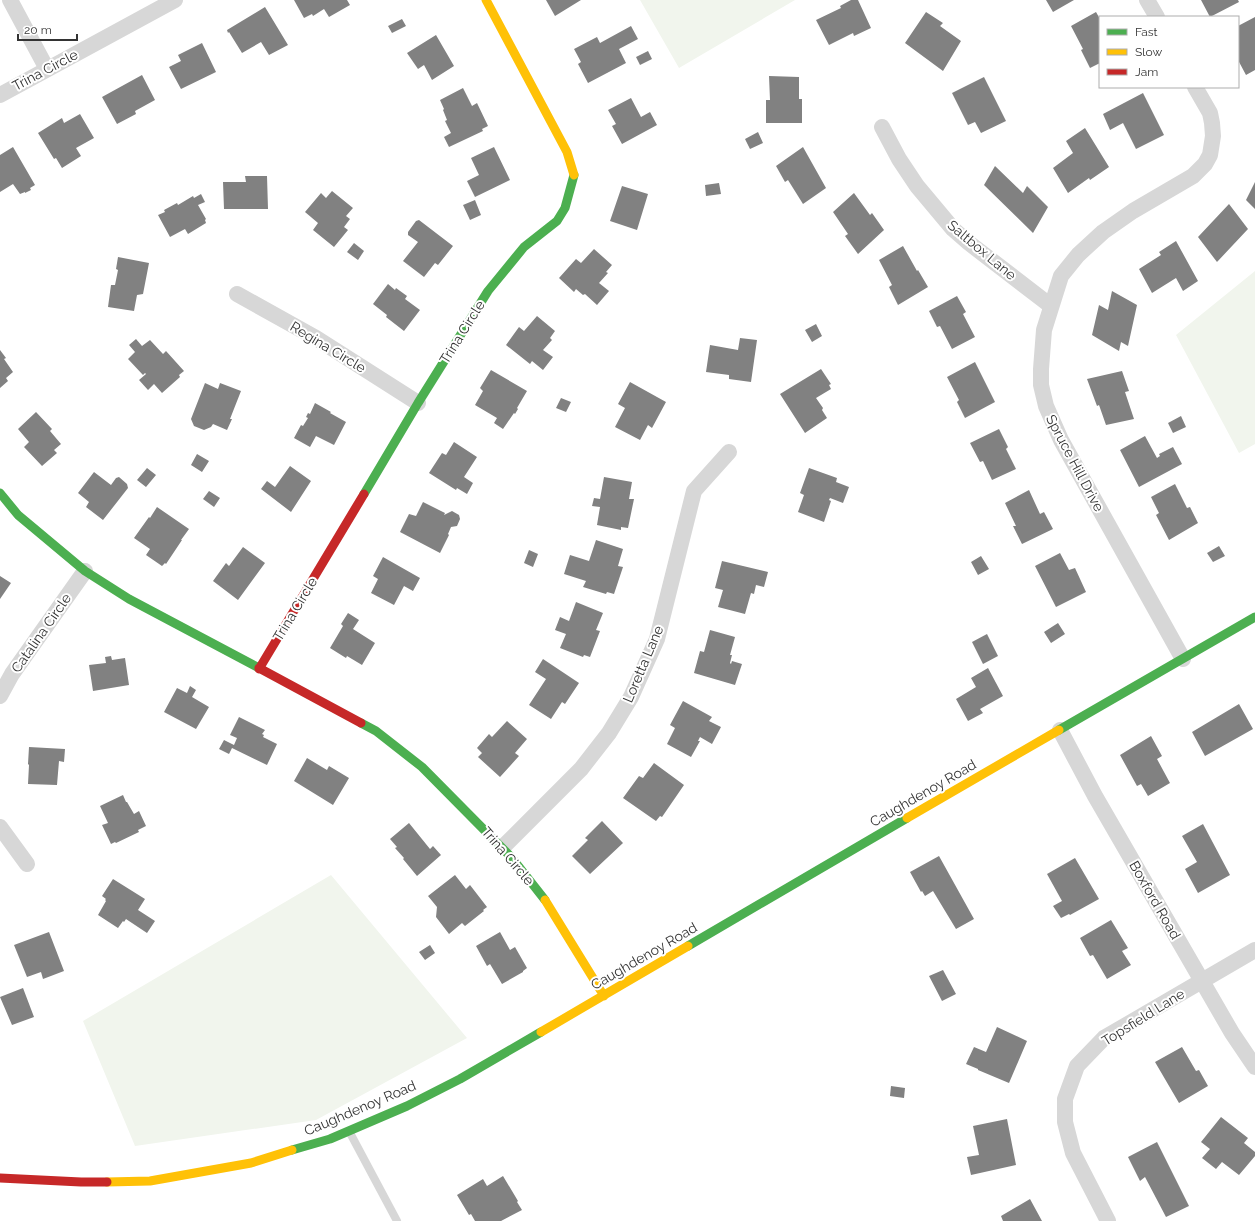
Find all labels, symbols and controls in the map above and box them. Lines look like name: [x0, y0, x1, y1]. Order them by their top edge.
scale bar: [18, 16, 77, 42]
legend: [1099, 16, 1239, 88]
text: 20 m: [24, 23, 52, 37]
text: Fast: [1135, 25, 1158, 39]
text: Slow: [1135, 45, 1162, 59]
street label: Trina Circle: [10, 46, 80, 94]
text: Jam: [1135, 65, 1158, 79]
street label: Saltbox Lane: [945, 217, 1019, 283]
street label: Trina Circle: [436, 297, 488, 367]
street label: Regina Circle: [287, 318, 369, 376]
street label: Spruce Hill Drive: [1043, 412, 1107, 514]
street label: Trina Circle: [270, 574, 320, 644]
street label: Catalina Circle: [8, 590, 74, 676]
street label: Loretta Lane: [620, 623, 666, 705]
street label: Caughdenoy Road: [867, 756, 979, 830]
street label: Trina Circle: [478, 824, 538, 888]
street label: Boxford Road: [1126, 858, 1184, 942]
street label: Caughdenoy Road: [588, 919, 700, 993]
street label: Topsfield Lane: [1099, 985, 1187, 1049]
street label: Caughdenoy Road: [302, 1077, 418, 1139]

